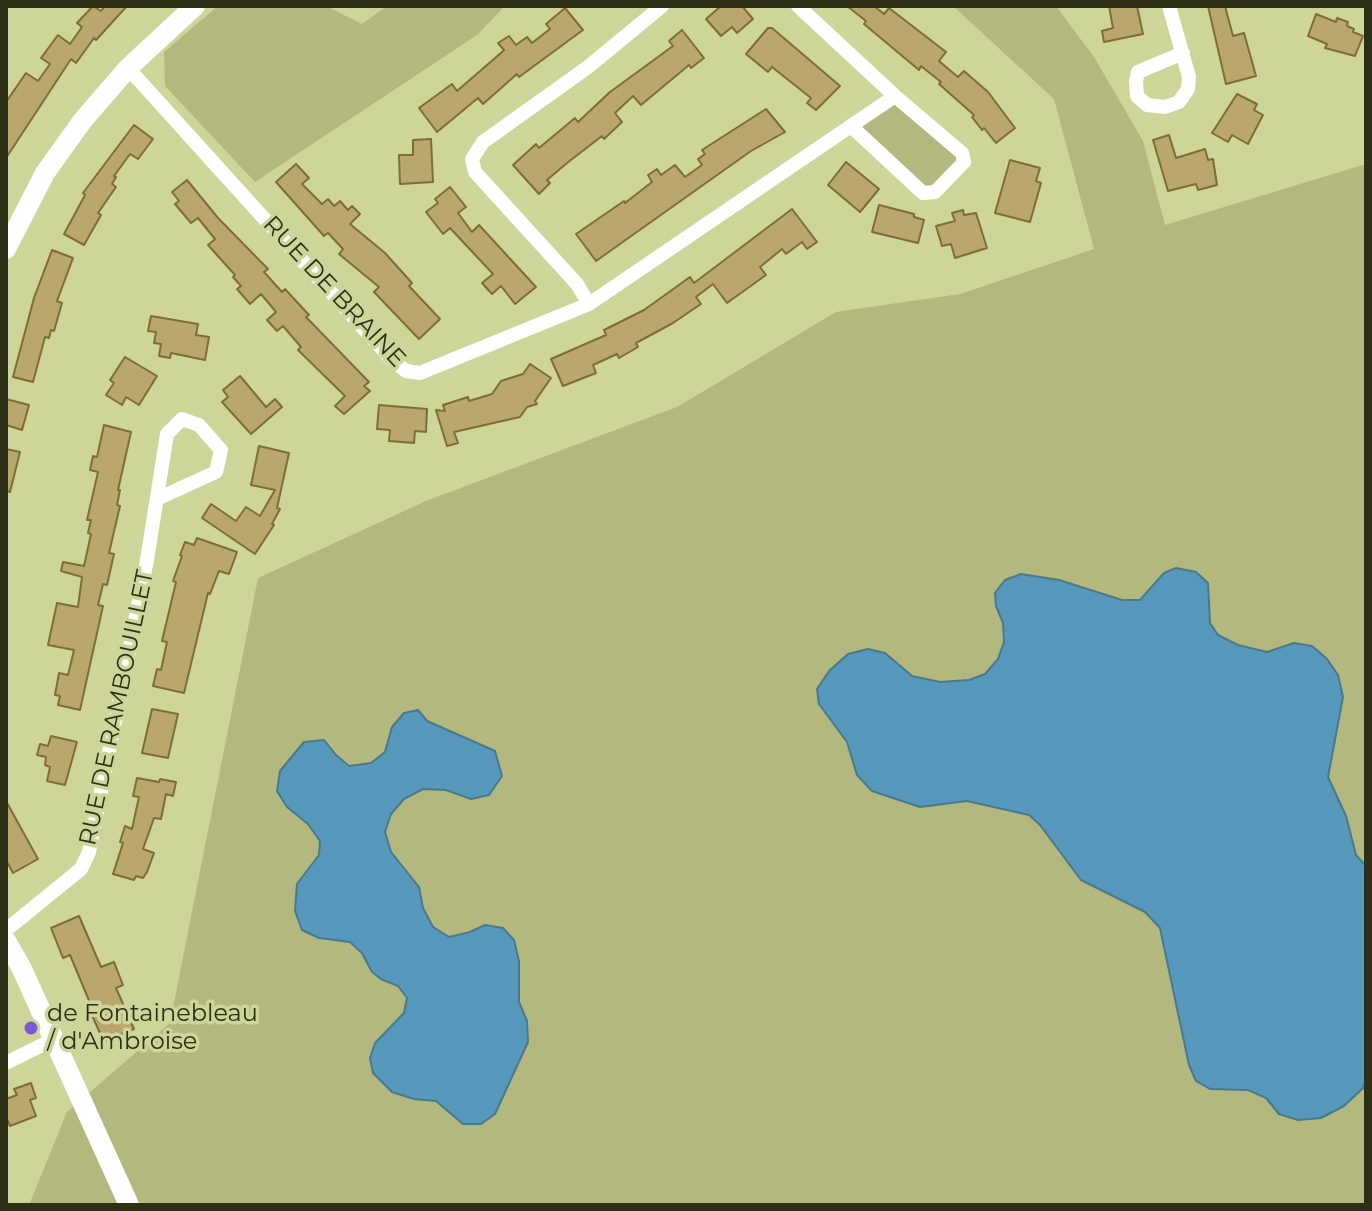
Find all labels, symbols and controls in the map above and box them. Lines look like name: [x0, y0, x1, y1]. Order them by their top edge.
street label: RUE DE BRAINE: [257, 210, 411, 374]
street label: RUE DE RAMBOUILLET: [74, 568, 160, 848]
place label: de Fontainebleau / d'Ambroise: [47, 1000, 258, 1056]
marker: de Fontainebleau / d'Ambroise: [22, 1019, 40, 1037]

